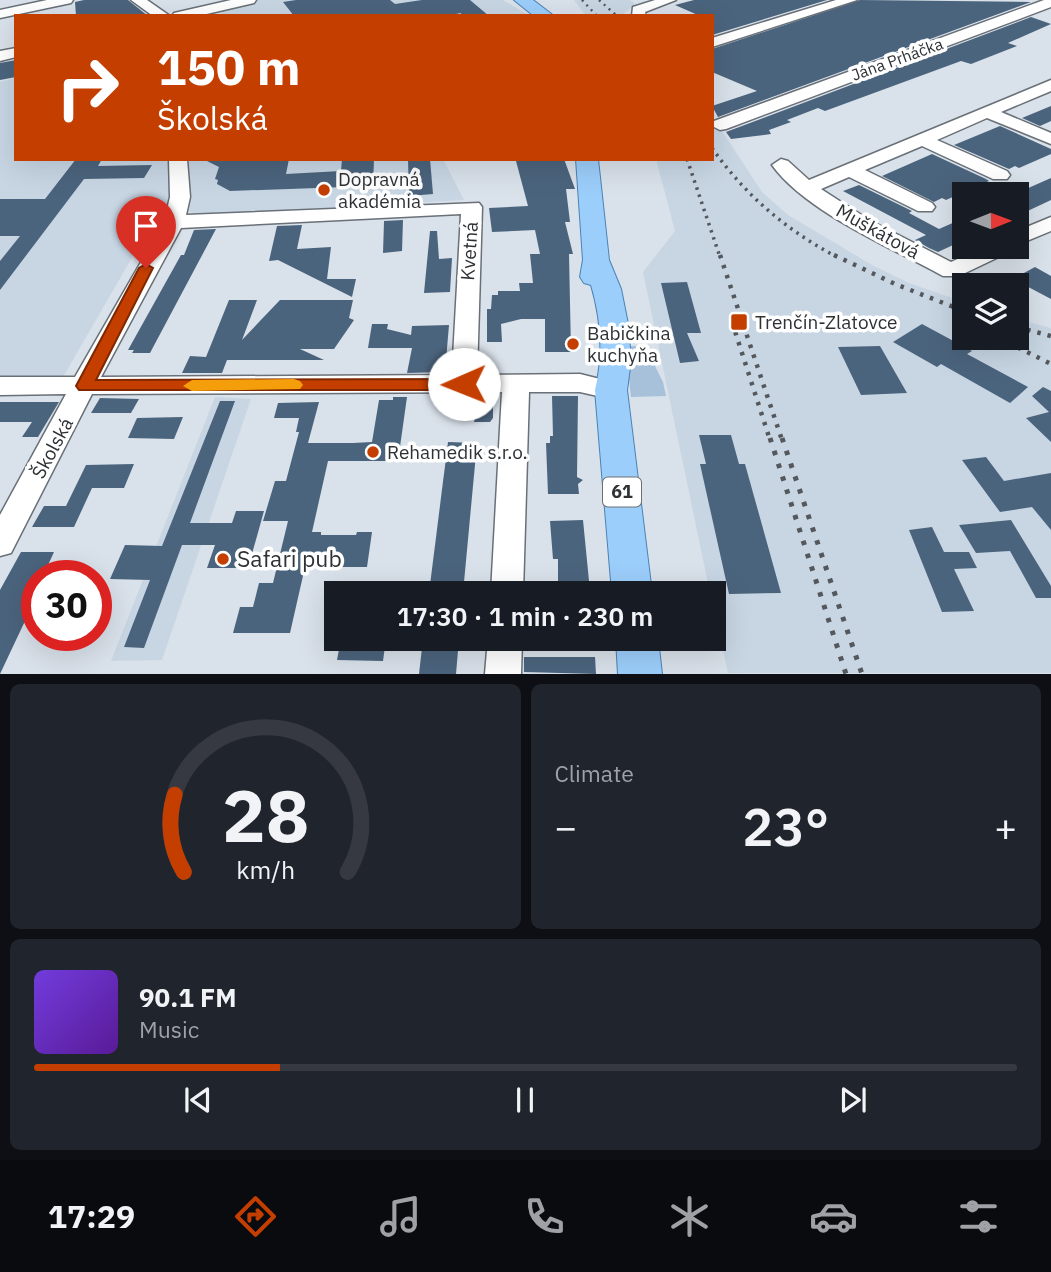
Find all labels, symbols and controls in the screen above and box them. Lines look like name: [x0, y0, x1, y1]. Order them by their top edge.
street label: Jána Prháčka: [848, 33, 946, 85]
text: 150 m: [157, 35, 301, 98]
icon: right: [42, 42, 133, 133]
text: Školská: [157, 97, 268, 139]
place label: Dopravná akadémia: [338, 167, 421, 213]
marker: Dopravná akadémia: [316, 182, 332, 198]
north arrow: [952, 182, 1029, 259]
map controls: [952, 182, 1029, 350]
pin: [116, 196, 176, 268]
street label: Muškátová: [832, 198, 924, 264]
icon: arrive: [127, 207, 165, 245]
street label: Kvetná: [455, 221, 483, 281]
button: layers: [952, 273, 1029, 350]
place label: Trenčín-Zlatovce: [755, 310, 898, 334]
marker: Trenčín-Zlatovce: [729, 312, 749, 332]
place label: Babičkina kuchyňa: [587, 321, 671, 367]
marker: Babičkina kuchyňa: [565, 336, 581, 352]
position arrow: [427, 347, 501, 421]
street label: Školská: [26, 413, 78, 483]
place label: Rehamedik s.r.o.: [387, 440, 528, 464]
marker: Rehamedik s.r.o.: [365, 444, 381, 460]
road number: 61: [603, 478, 641, 506]
place label: Safari pub: [237, 543, 342, 573]
marker: Safari pub: [215, 551, 231, 567]
speed limit sign: 30: [21, 560, 112, 651]
text: 17:30 · 1 min · 230 m: [397, 599, 653, 633]
text: Climate: [555, 758, 634, 788]
text: 28: [222, 768, 309, 863]
text: 23°: [742, 793, 829, 860]
text: −: [555, 802, 577, 851]
text: +: [994, 802, 1017, 851]
text: km/h: [236, 853, 295, 886]
text: 90.1 FM: [139, 980, 237, 1014]
text: Music: [139, 1014, 199, 1044]
icon: previous: [179, 1081, 217, 1119]
icon: pause: [506, 1081, 544, 1119]
icon: next: [834, 1081, 872, 1119]
icon: directions: [231, 1192, 280, 1241]
icon: music: [376, 1192, 425, 1241]
icon: phone: [520, 1192, 569, 1241]
icon: climate: [665, 1192, 714, 1241]
icon: car: [809, 1192, 858, 1241]
icon: filters: [954, 1192, 1003, 1241]
text: 17:29: [48, 1195, 135, 1237]

